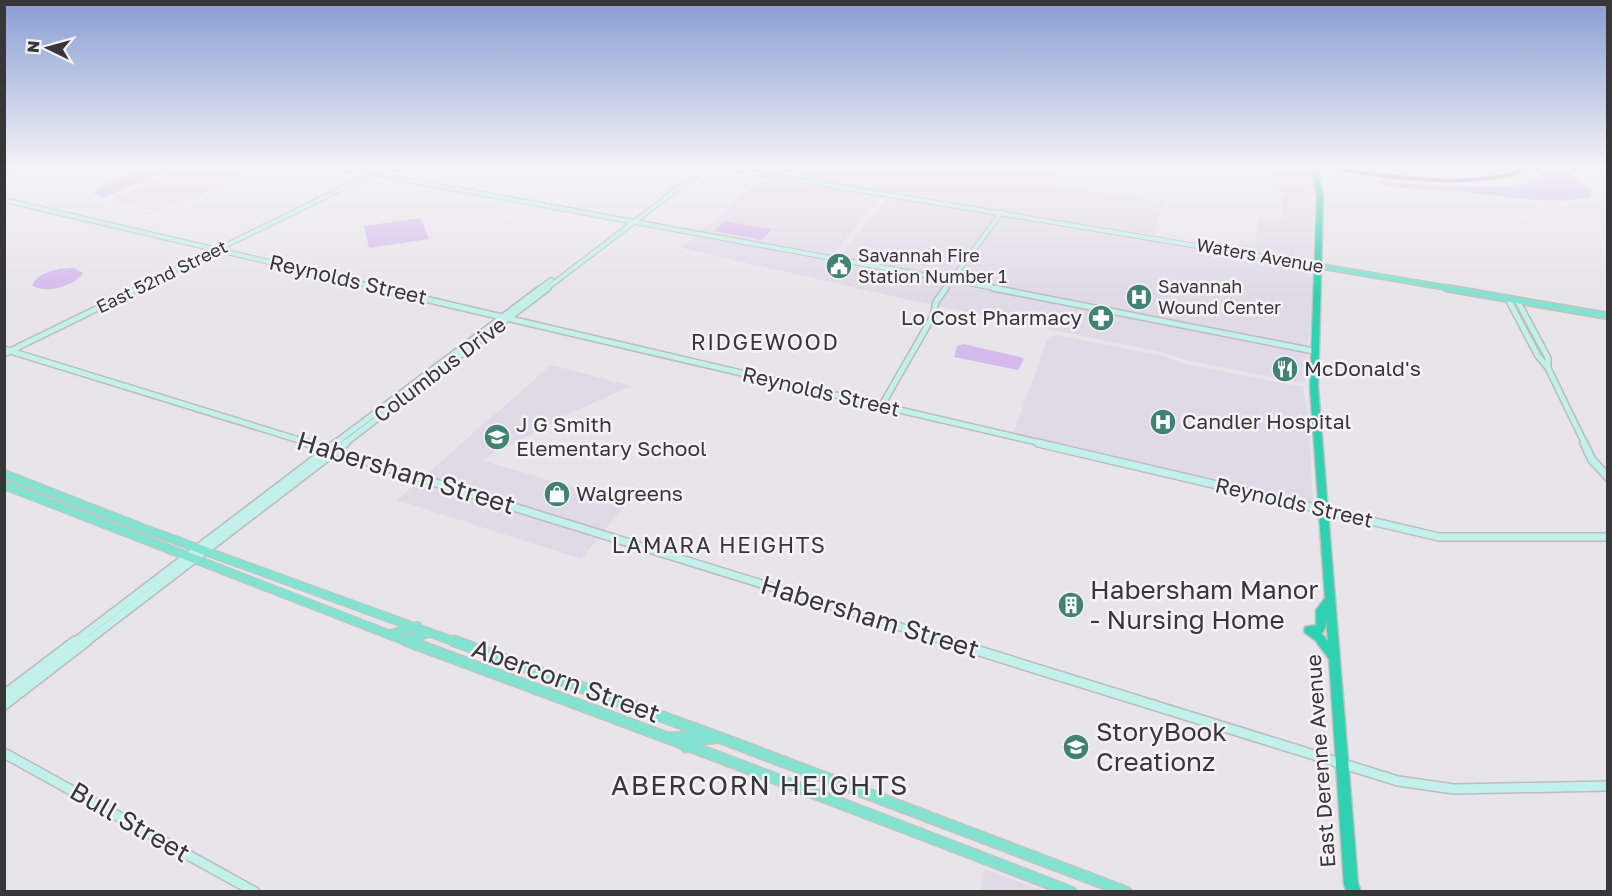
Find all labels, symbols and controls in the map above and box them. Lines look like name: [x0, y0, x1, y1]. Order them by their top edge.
north arrow: [18, 18, 78, 78]
text: N: [23, 40, 44, 54]
street label: Waters Avenue: [1195, 233, 1326, 277]
street label: East 52nd Street: [92, 235, 231, 317]
place label: Savannah Fire Station Number 1: [858, 244, 1007, 287]
street label: Reynolds Street: [267, 248, 430, 310]
public building icon: Savannah Fire Station Number 1: [824, 251, 854, 281]
place label: Savannah Wound Center: [1158, 275, 1281, 318]
hospital icon: Savannah Wound Center: [1124, 282, 1154, 312]
pharmacy icon: Lo Cost Pharmacy: [1086, 303, 1116, 333]
place label: Lo Cost Pharmacy: [901, 304, 1082, 330]
street label: Columbus Drive: [368, 311, 511, 427]
district label: RIDGEWOOD: [691, 328, 839, 355]
restaurant icon: McDonald's: [1270, 354, 1300, 384]
place label: McDonald's: [1304, 355, 1421, 381]
street label: Reynolds Street: [740, 360, 903, 422]
hospital icon: Candler Hospital: [1148, 407, 1178, 437]
place label: Candler Hospital: [1182, 408, 1351, 434]
place label: J G Smith Elementary School: [516, 411, 707, 461]
school or university icon: J G Smith Elementary School: [482, 422, 512, 452]
street label: Habersham Street: [293, 425, 519, 520]
street label: Reynolds Street: [1213, 471, 1376, 533]
shop icon: Walgreens: [542, 479, 572, 509]
place label: Walgreens: [576, 480, 683, 506]
district label: LAMARA HEIGHTS: [612, 531, 826, 558]
street label: Habersham Street: [757, 569, 983, 664]
place label: Habersham Manor - Nursing Home: [1090, 574, 1318, 635]
building icon: Habersham Manor - Nursing Home: [1056, 590, 1086, 620]
street label: Abercorn Street: [468, 632, 664, 729]
street label: East Derenne Avenue: [1300, 654, 1340, 869]
place label: StoryBook Creationz: [1096, 716, 1227, 777]
school or university icon: StoryBook Creationz: [1061, 732, 1091, 762]
district label: ABERCORN HEIGHTS: [611, 769, 909, 801]
street label: Bull Street: [65, 775, 196, 868]

